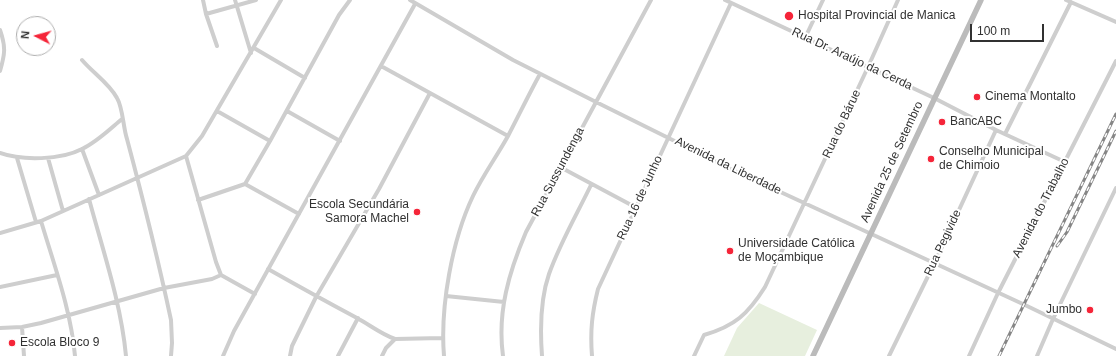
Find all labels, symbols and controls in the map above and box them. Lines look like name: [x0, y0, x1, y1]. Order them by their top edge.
place label: Hospital Provincial de Manica: [798, 9, 955, 23]
marker: Hospital Provincial de Manica: [783, 10, 795, 22]
north arrow: [16, 16, 56, 56]
scale bar: [972, 16, 1046, 42]
text: 100 m: [977, 24, 1010, 38]
street label: Rua Dr. Araújo da Cerda: [789, 25, 915, 93]
text: N: [19, 30, 31, 39]
street label: Rua do Bárue: [820, 87, 864, 161]
place label: Cinema Montalto: [985, 90, 1076, 104]
marker: Cinema Montalto: [972, 92, 982, 102]
street label: Avenida 25 de Setembro: [858, 99, 926, 225]
place label: BancABC: [950, 115, 1002, 129]
marker: BancABC: [937, 117, 947, 127]
street label: Rua Sussundenga: [528, 125, 588, 219]
street label: Avenida da Liberdade: [672, 134, 784, 198]
place label: Conselho Municipal de Chimoio: [939, 145, 1044, 173]
street label: Rua 16 de Junho: [614, 154, 666, 242]
marker: Conselho Municipal de Chimoio: [926, 154, 936, 164]
street label: Avenida do Trabalho: [1010, 156, 1072, 260]
place label: Escola Secundária Samora Machel: [309, 198, 409, 226]
marker: Escola Secundária Samora Machel: [412, 207, 422, 217]
street label: Rua Pegivide: [921, 208, 965, 278]
place label: Universidade Católica de Moçambique: [738, 237, 855, 265]
marker: Universidade Católica de Moçambique: [725, 246, 735, 256]
place label: Jumbo: [1046, 303, 1082, 317]
marker: Jumbo: [1085, 305, 1095, 315]
place label: Escola Bloco 9: [20, 336, 99, 350]
marker: Escola Bloco 9: [7, 338, 17, 348]

